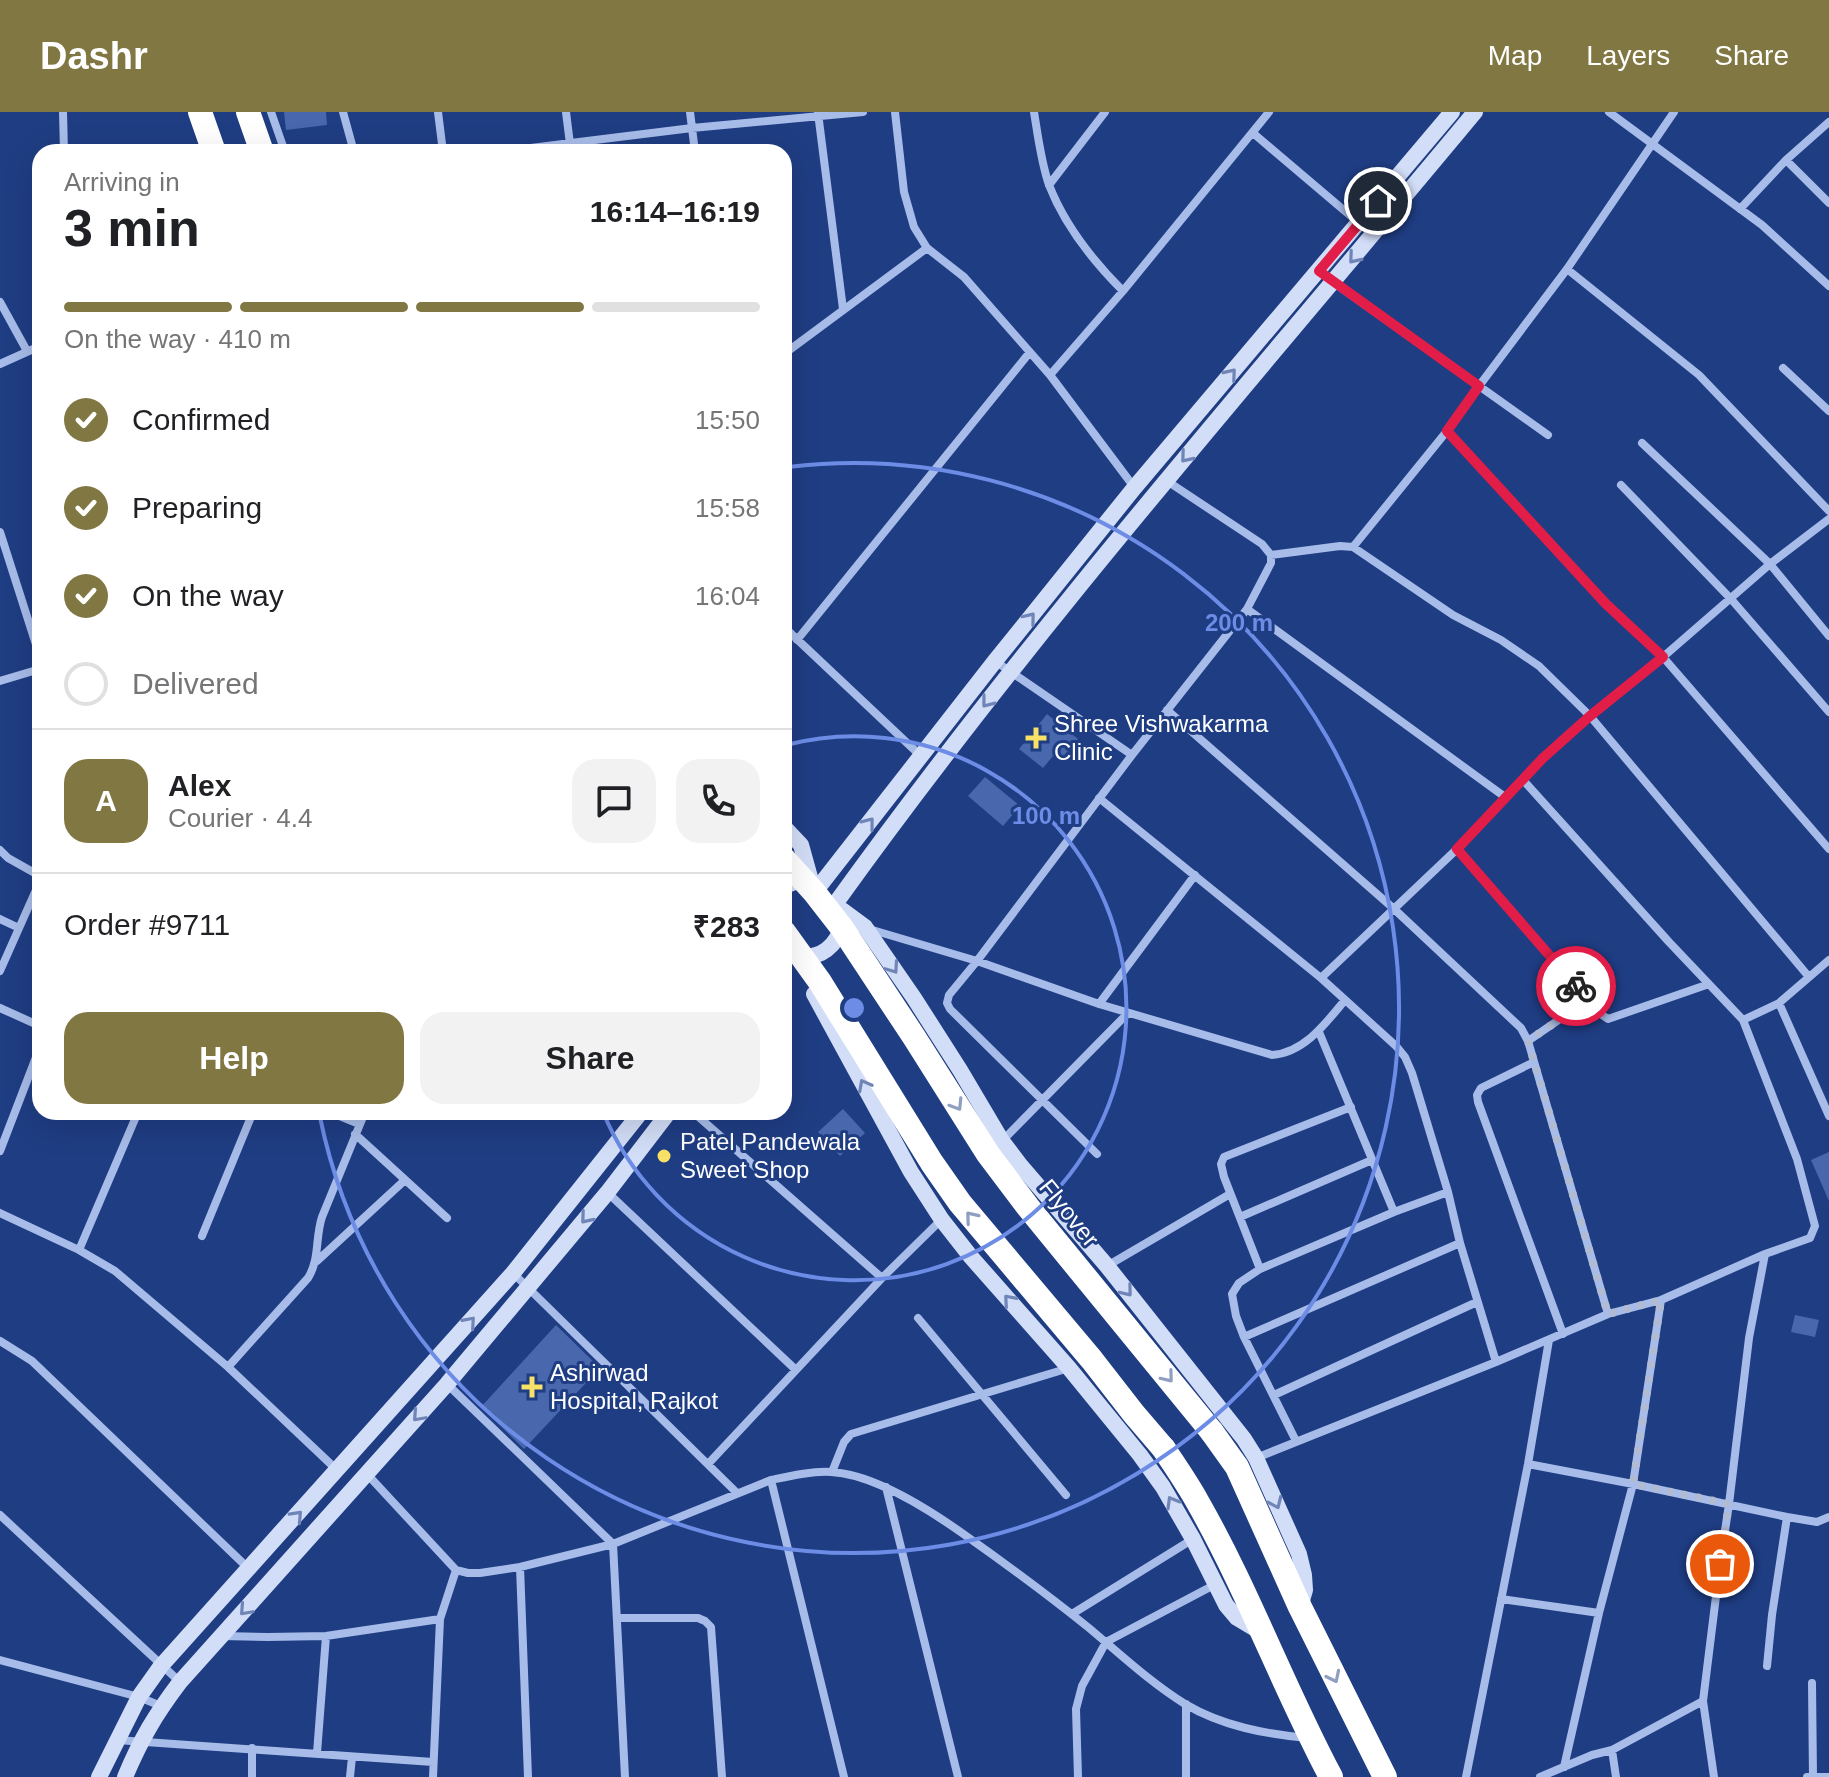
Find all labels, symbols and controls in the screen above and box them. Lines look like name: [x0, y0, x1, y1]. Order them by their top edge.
text: Dashr: [40, 35, 148, 77]
text: Map: [1488, 40, 1542, 71]
text: Layers: [1586, 40, 1670, 71]
text: Share: [1714, 40, 1789, 71]
text: Arriving in: [64, 167, 180, 197]
pin: [1344, 167, 1412, 235]
icon: home: [1356, 179, 1400, 223]
text: 16:14–16:19: [590, 195, 760, 228]
text: 3 min: [64, 199, 200, 257]
one-way arrow: [1349, 249, 1364, 263]
text: On the way · 410 m: [64, 324, 291, 354]
one-way arrow: [1221, 369, 1236, 384]
icon: check: [64, 398, 108, 442]
text: Confirmed: [132, 403, 270, 436]
text: 15:50: [695, 405, 760, 435]
one-way arrow: [1181, 448, 1196, 462]
icon: check: [64, 486, 108, 530]
text: Preparing: [132, 491, 262, 524]
text: 15:58: [695, 493, 760, 523]
icon: check: [64, 574, 108, 618]
text: On the way: [132, 579, 284, 612]
text: 16:04: [695, 581, 760, 611]
text: 200 m: [1205, 609, 1273, 636]
one-way arrow: [1020, 613, 1035, 627]
text: Delivered: [132, 667, 259, 700]
one-way arrow: [982, 693, 997, 707]
place label: Shree Vishwakarma Clinic: [1054, 710, 1269, 765]
marker: Shree Vishwakarma Clinic: [1025, 727, 1047, 749]
button: chat: [572, 759, 656, 843]
button: phone: [676, 759, 760, 843]
text: Alex: [168, 769, 231, 802]
text: A: [95, 784, 117, 817]
text: 100 m: [1012, 802, 1080, 829]
text: Courier · 4.4: [168, 803, 313, 833]
one-way arrow: [860, 817, 874, 832]
text: Order #9711: [64, 908, 230, 941]
text: ₹283: [693, 910, 760, 943]
courier: [1536, 946, 1616, 1026]
one-way arrow: [883, 960, 898, 974]
icon: bike: [1554, 964, 1598, 1008]
centre of rings: [840, 994, 868, 1022]
button: Help: [64, 1012, 404, 1104]
button: Share: [420, 1012, 760, 1104]
one-way arrow: [858, 1080, 874, 1094]
one-way arrow: [948, 1096, 963, 1111]
place label: Patel Pandewala Sweet Shop: [680, 1128, 861, 1183]
marker: Patel Pandewala Sweet Shop: [655, 1147, 673, 1165]
street label: Flyover: [1034, 1174, 1105, 1252]
one-way arrow: [581, 1208, 596, 1223]
one-way arrow: [966, 1212, 981, 1226]
one-way arrow: [1117, 1282, 1132, 1296]
one-way arrow: [1004, 1295, 1019, 1310]
one-way arrow: [460, 1316, 475, 1331]
place label: Ashirwad Hospital, Rajkot: [550, 1359, 718, 1414]
one-way arrow: [1158, 1368, 1173, 1382]
marker: Ashirwad Hospital, Rajkot: [521, 1376, 543, 1398]
one-way arrow: [413, 1406, 428, 1421]
one-way arrow: [1266, 1495, 1282, 1509]
one-way arrow: [1166, 1496, 1182, 1511]
one-way arrow: [287, 1510, 301, 1525]
pin: [1686, 1530, 1754, 1598]
icon: bag: [1698, 1542, 1742, 1586]
one-way arrow: [240, 1600, 254, 1615]
one-way arrow: [1324, 1669, 1340, 1683]

